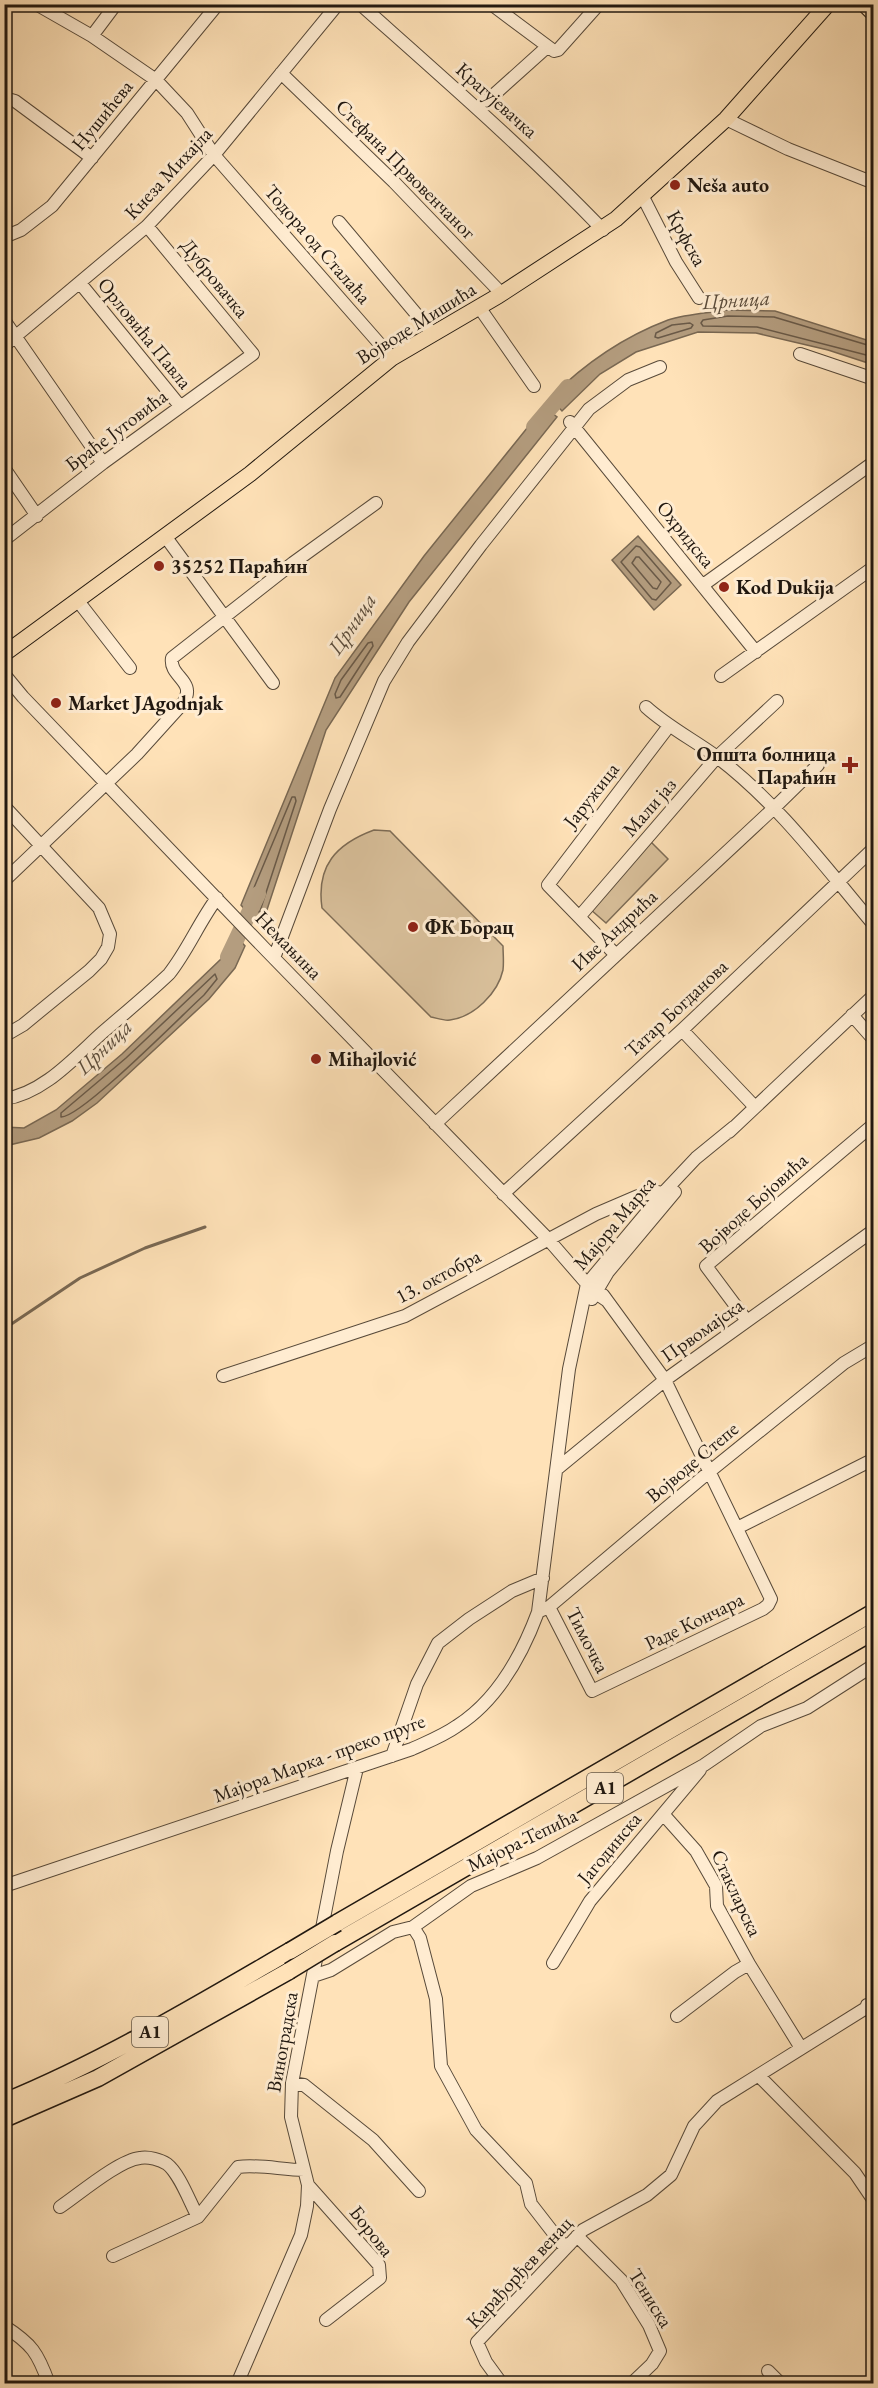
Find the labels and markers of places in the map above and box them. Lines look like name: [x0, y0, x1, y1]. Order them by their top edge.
place label: Neša auto: [687, 172, 769, 198]
marker: Neša auto: [668, 178, 682, 192]
place label: 35252 Параћин: [171, 553, 308, 579]
marker: 35252 Параћин: [152, 559, 166, 573]
place label: Kod Dukija: [736, 574, 834, 600]
marker: Kod Dukija: [717, 580, 731, 594]
place label: Market JAgodnjak: [68, 690, 224, 716]
marker: Market JAgodnjak: [49, 696, 63, 710]
place label: Општа болница Параћин: [696, 741, 836, 790]
marker: Општа болница Параћин: [841, 756, 859, 774]
place label: ФК Борац: [425, 914, 514, 940]
marker: ФК Борац: [406, 920, 420, 934]
place label: Mihajlović: [328, 1046, 416, 1072]
marker: Mihajlović: [309, 1052, 323, 1066]

